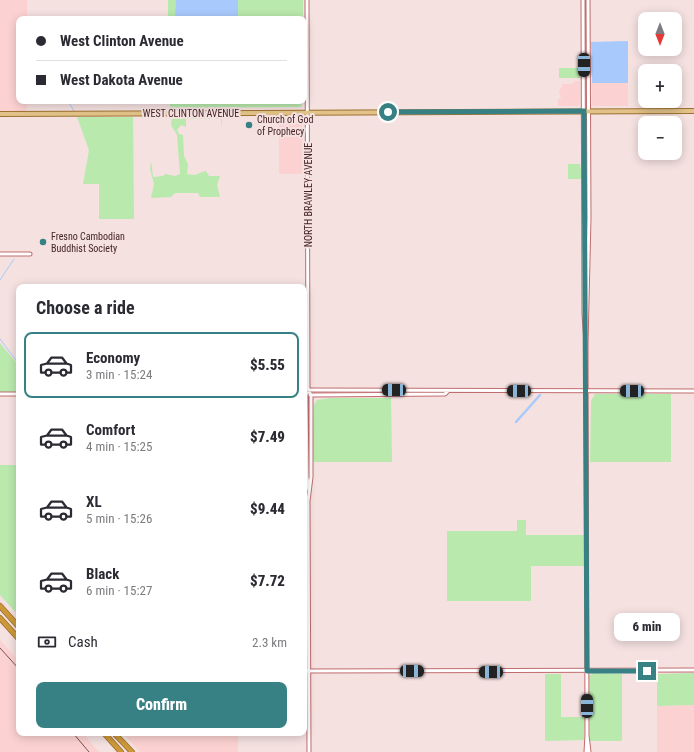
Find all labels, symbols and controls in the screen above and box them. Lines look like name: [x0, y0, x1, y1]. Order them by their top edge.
north arrow: [638, 12, 682, 56]
map controls: [638, 12, 682, 160]
text: West Clinton Avenue: [60, 32, 184, 50]
car: [578, 53, 590, 77]
button: +: [638, 64, 682, 108]
text: West Dakota Avenue: [60, 71, 183, 89]
route start: [379, 103, 397, 121]
street label: WEST CLINTON AVENUE: [143, 108, 239, 119]
place label: Church of God of Prophecy: [257, 114, 313, 137]
button: −: [638, 116, 682, 160]
marker: Church of God of Prophecy: [244, 120, 254, 130]
street label: NORTH BRAWLEY AVENUE: [303, 143, 314, 247]
place label: Fresno Cambodian Buddhist Society: [51, 231, 125, 254]
marker: Fresno Cambodian Buddhist Society: [38, 237, 48, 247]
text: Choose a ride: [36, 297, 135, 318]
icon: car: [38, 347, 74, 383]
text: Economy: [86, 349, 140, 367]
text: $5.55: [250, 356, 285, 374]
text: 3 min · 15:24: [86, 367, 152, 382]
car: [382, 384, 406, 396]
car: [507, 385, 531, 397]
car: [620, 385, 644, 397]
icon: car: [38, 419, 74, 455]
text: Comfort: [86, 421, 135, 439]
text: $7.49: [250, 428, 285, 446]
text: 4 min · 15:25: [86, 439, 152, 454]
icon: car: [38, 491, 74, 527]
text: XL: [86, 493, 102, 511]
text: $9.44: [250, 500, 285, 518]
text: 5 min · 15:26: [86, 511, 152, 526]
icon: car: [38, 563, 74, 599]
text: Black: [86, 565, 119, 583]
text: $7.72: [250, 572, 285, 590]
text: 6 min · 15:27: [86, 583, 152, 598]
callout: 6 min: [614, 613, 680, 641]
text: 6 min: [633, 619, 661, 634]
icon: cash: [36, 631, 58, 653]
text: Cash: [68, 633, 98, 651]
text: 2.3 km: [252, 635, 287, 650]
route end: [638, 662, 656, 680]
car: [400, 665, 424, 677]
car: [479, 666, 503, 678]
button: Confirm: [36, 682, 287, 728]
car: [581, 694, 593, 718]

